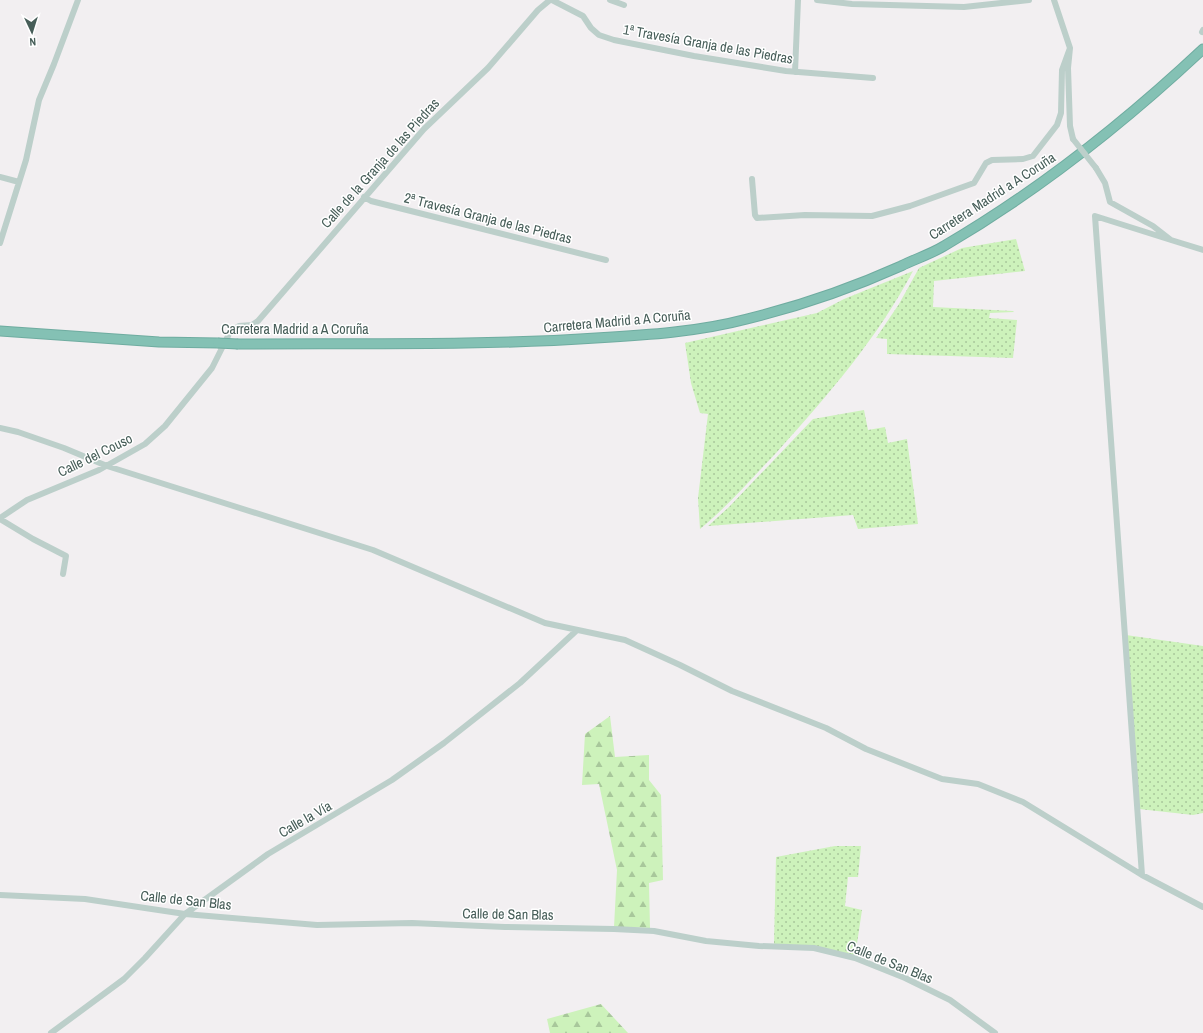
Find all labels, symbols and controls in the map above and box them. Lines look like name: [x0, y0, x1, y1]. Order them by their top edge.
north arrow: [12, 12, 52, 52]
street label: 1ª Travesía Granja de las Piedras: [622, 20, 795, 68]
text: N: [29, 35, 36, 49]
street label: Calle de la Granja de las Piedras: [317, 94, 443, 232]
street label: Carretera Madrid a A Coruña: [925, 148, 1059, 244]
street label: 2ª Travesía Granja de las Piedras: [402, 188, 574, 248]
street label: Carretera Madrid a A Coruña: [543, 306, 692, 336]
street label: Carretera Madrid a A Coruña: [221, 320, 369, 338]
street label: Calle del Couso: [55, 429, 135, 481]
street label: Calle la Vía: [275, 796, 335, 841]
street label: Calle de San Blas: [140, 886, 233, 914]
street label: Calle de San Blas: [462, 904, 554, 924]
street label: Calle de San Blas: [844, 937, 936, 988]

